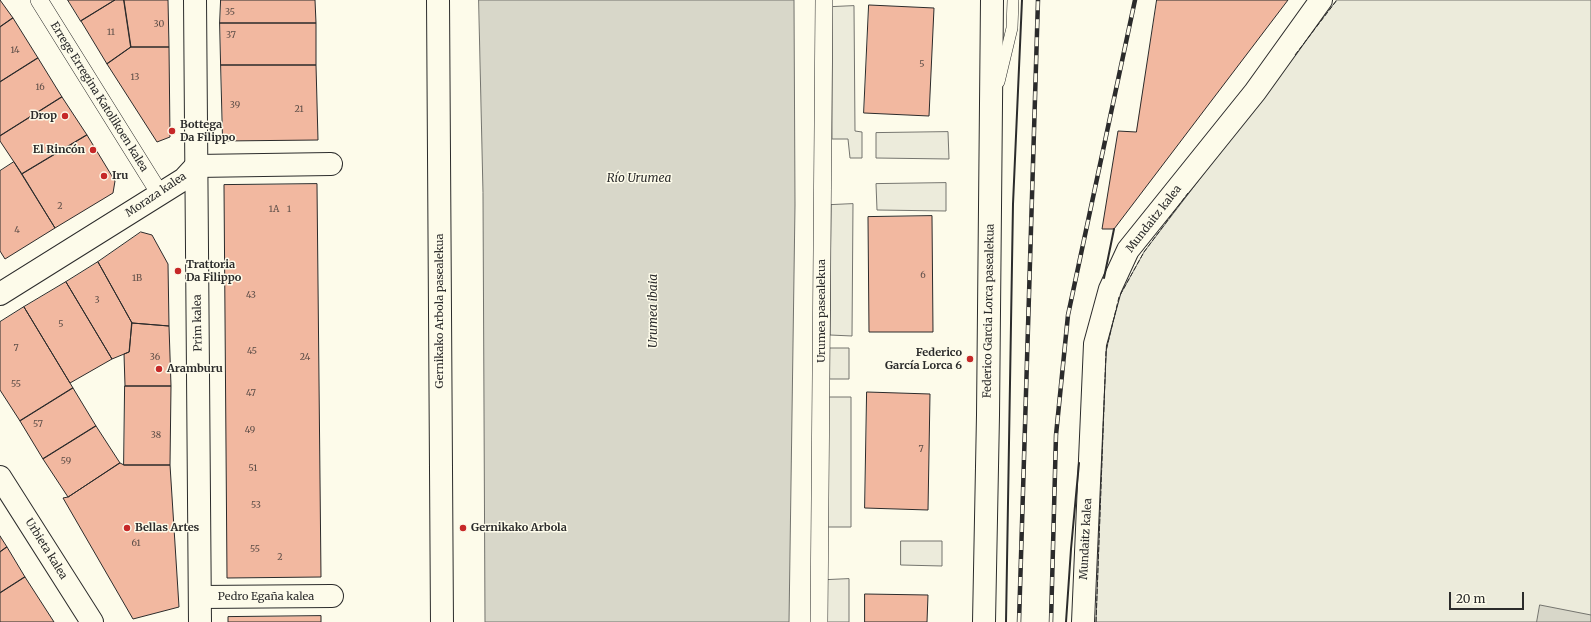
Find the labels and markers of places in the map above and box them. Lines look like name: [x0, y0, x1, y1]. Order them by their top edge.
place label: Drop: [30, 109, 57, 123]
marker: Drop: [60, 111, 70, 121]
place label: Bottega Da Filippo: [180, 118, 235, 144]
marker: Bottega Da Filippo: [167, 126, 177, 136]
place label: El Rincón: [33, 143, 85, 157]
marker: El Rincón: [88, 145, 98, 155]
place label: Iru: [112, 169, 128, 183]
marker: Iru: [99, 171, 109, 181]
place label: Trattoria Da Filippo: [186, 258, 241, 284]
marker: Trattoria Da Filippo: [173, 266, 183, 276]
place label: Federico García Lorca 6: [885, 346, 962, 372]
marker: Federico García Lorca 6: [965, 354, 975, 364]
place label: Aramburu: [167, 362, 223, 376]
marker: Aramburu: [154, 364, 164, 374]
place label: Bellas Artes: [135, 521, 199, 535]
place label: Gernikako Arbola: [471, 521, 567, 535]
marker: Bellas Artes: [122, 523, 132, 533]
marker: Gernikako Arbola: [458, 523, 468, 533]

